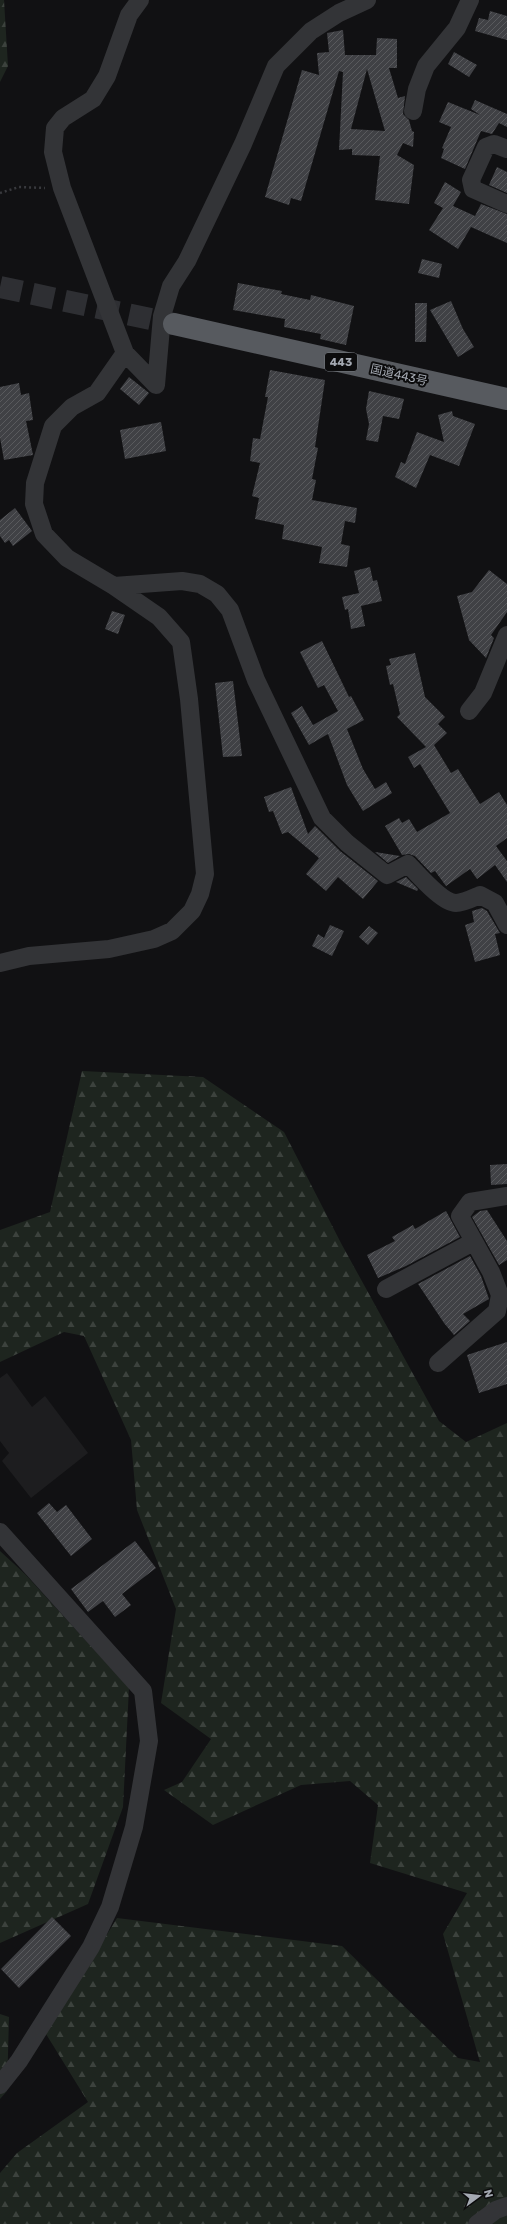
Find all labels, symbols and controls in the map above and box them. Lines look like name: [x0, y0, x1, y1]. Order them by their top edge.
road number: 443: [325, 353, 357, 371]
street label: 国道443号: [369, 362, 429, 388]
north arrow: [459, 2176, 499, 2216]
text: N: [481, 2188, 496, 2199]

